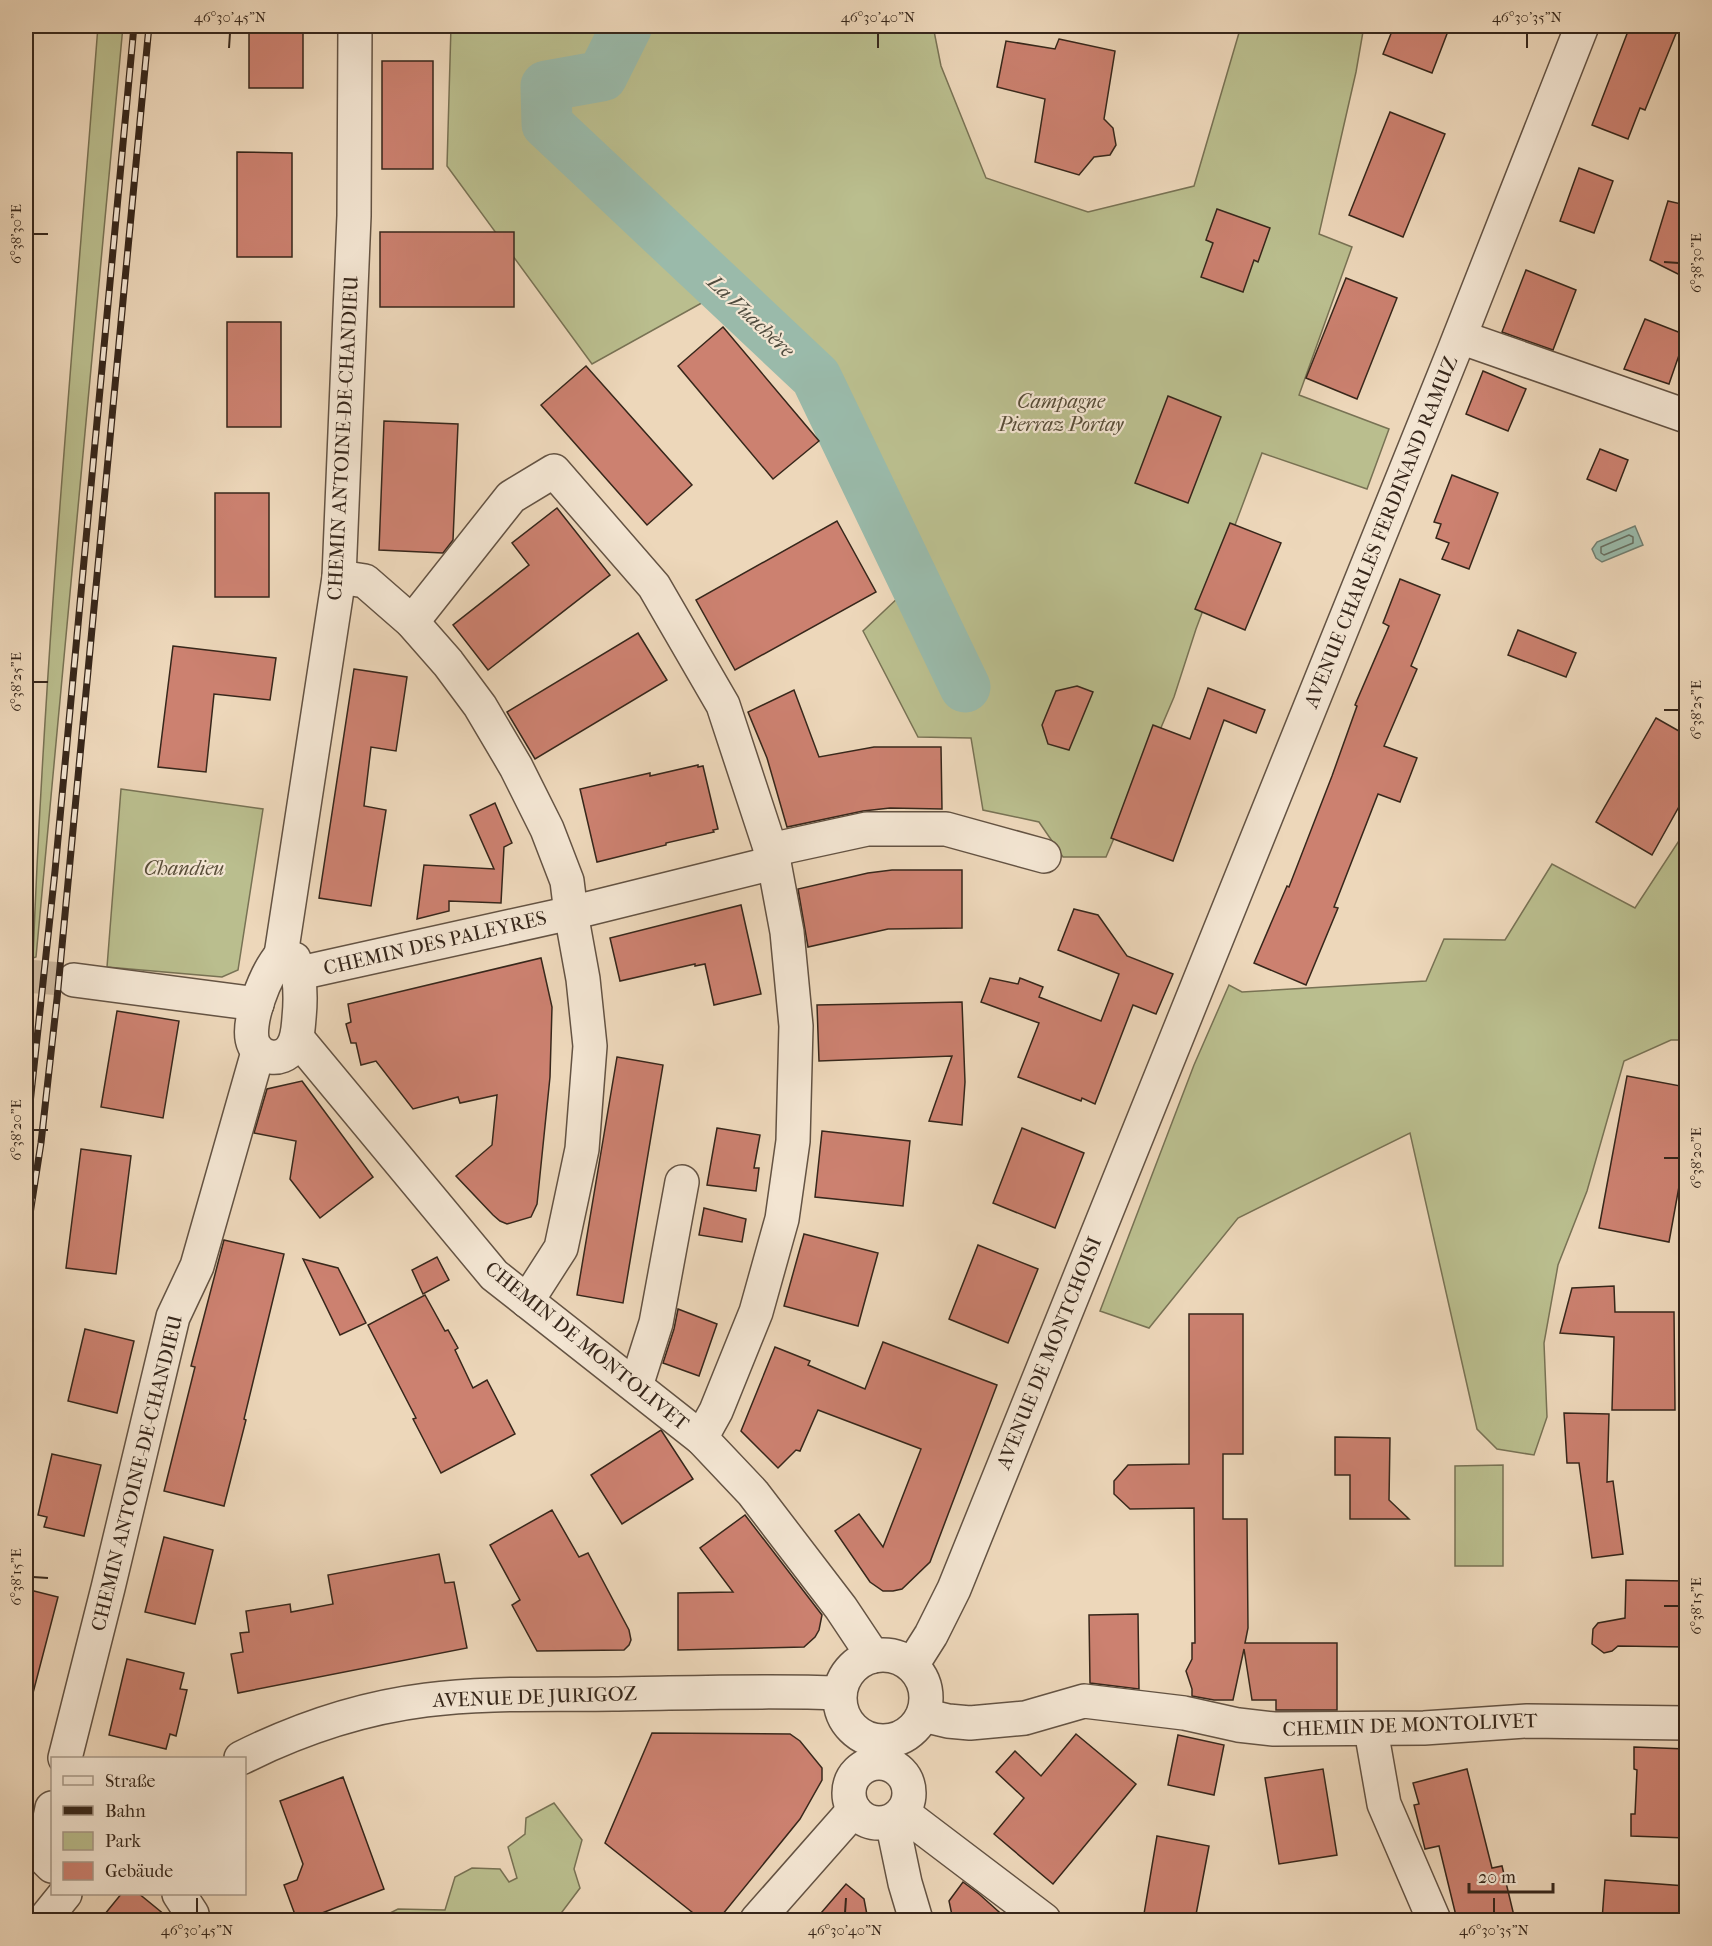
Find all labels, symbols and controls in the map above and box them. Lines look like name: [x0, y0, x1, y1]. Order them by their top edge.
text: 46°30'45"N: [194, 8, 267, 26]
text: 46°30'40"N: [841, 8, 916, 26]
text: 46°30'35"N: [1492, 8, 1563, 26]
text: 6°38'30"E: [7, 204, 25, 264]
text: 6°38'30"E: [1687, 233, 1705, 293]
water label: La Vuachère: [701, 268, 800, 363]
street label: CHEMIN ANTOINE-DE-CHANDIEU: [323, 275, 363, 601]
street label: AVENUE CHARLES FERDINAND RAMUZ: [1299, 352, 1463, 712]
park label: Campagne Pierraz Portay: [997, 390, 1124, 436]
text: 6°38'25"E: [7, 652, 25, 712]
text: 6°38'25"E: [1687, 680, 1705, 740]
park label: Chandieu: [144, 857, 224, 880]
street label: CHEMIN DES PALEYRES: [321, 906, 549, 980]
text: 6°38'20"E: [7, 1099, 25, 1161]
text: 6°38'20"E: [1687, 1127, 1705, 1189]
street label: AVENUE DE MONTCHOISI: [991, 1233, 1106, 1473]
street label: CHEMIN DE MONTOLIVET: [481, 1257, 694, 1436]
street label: CHEMIN ANTOINE-DE-CHANDIEU: [87, 1312, 188, 1634]
text: 6°38'15"E: [7, 1548, 25, 1606]
text: 6°38'15"E: [1687, 1577, 1705, 1635]
street label: AVENUE DE JURIGOZ: [431, 1682, 638, 1712]
street label: CHEMIN DE MONTOLIVET: [1282, 1709, 1538, 1741]
legend: [51, 1757, 246, 1895]
text: Straße: [105, 1771, 156, 1792]
text: Bahn: [105, 1801, 146, 1822]
text: Park: [105, 1831, 142, 1852]
scale bar: [1469, 1856, 1553, 1894]
text: Gebäude: [105, 1861, 173, 1882]
text: 20 m: [1478, 1867, 1516, 1888]
text: 46°30'45"N: [161, 1921, 234, 1939]
text: 46°30'40"N: [808, 1921, 883, 1939]
text: 46°30'35"N: [1459, 1921, 1530, 1939]

